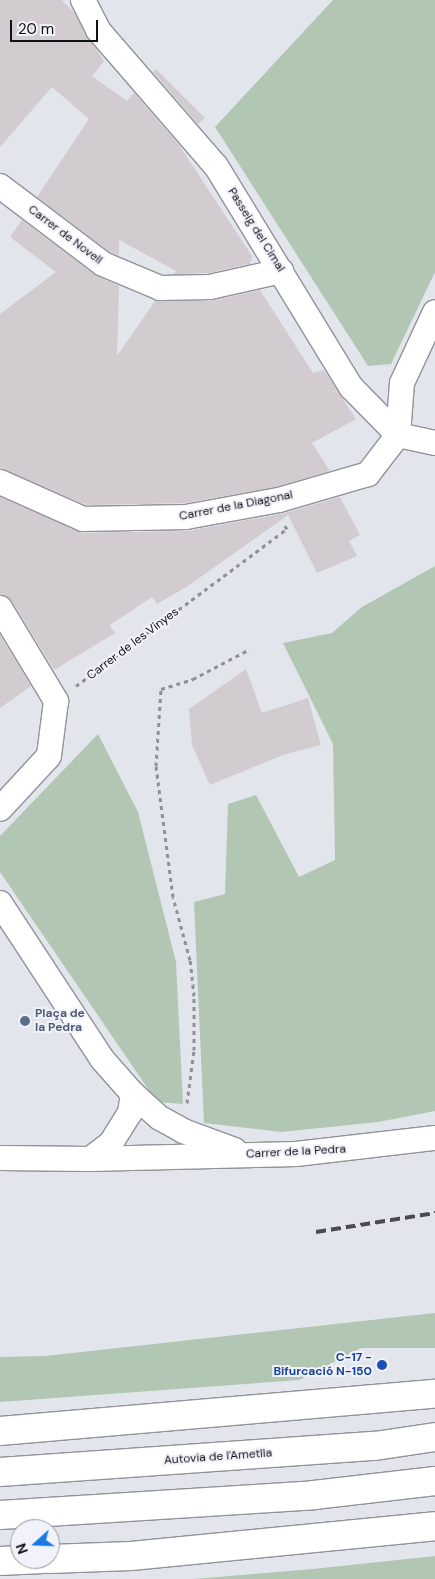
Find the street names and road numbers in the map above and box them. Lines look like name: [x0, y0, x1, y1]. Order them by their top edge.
street label: Passeig del Cimal: [224, 185, 288, 275]
street label: Carrer de Novell: [25, 202, 105, 268]
street label: Carrer de la Diagonal: [178, 488, 294, 524]
street label: Carrer de les Vinyes: [84, 605, 182, 683]
street label: Carrer de la Pedra: [246, 1142, 346, 1162]
street label: Autovia de l'Ametlla: [164, 1446, 272, 1468]

